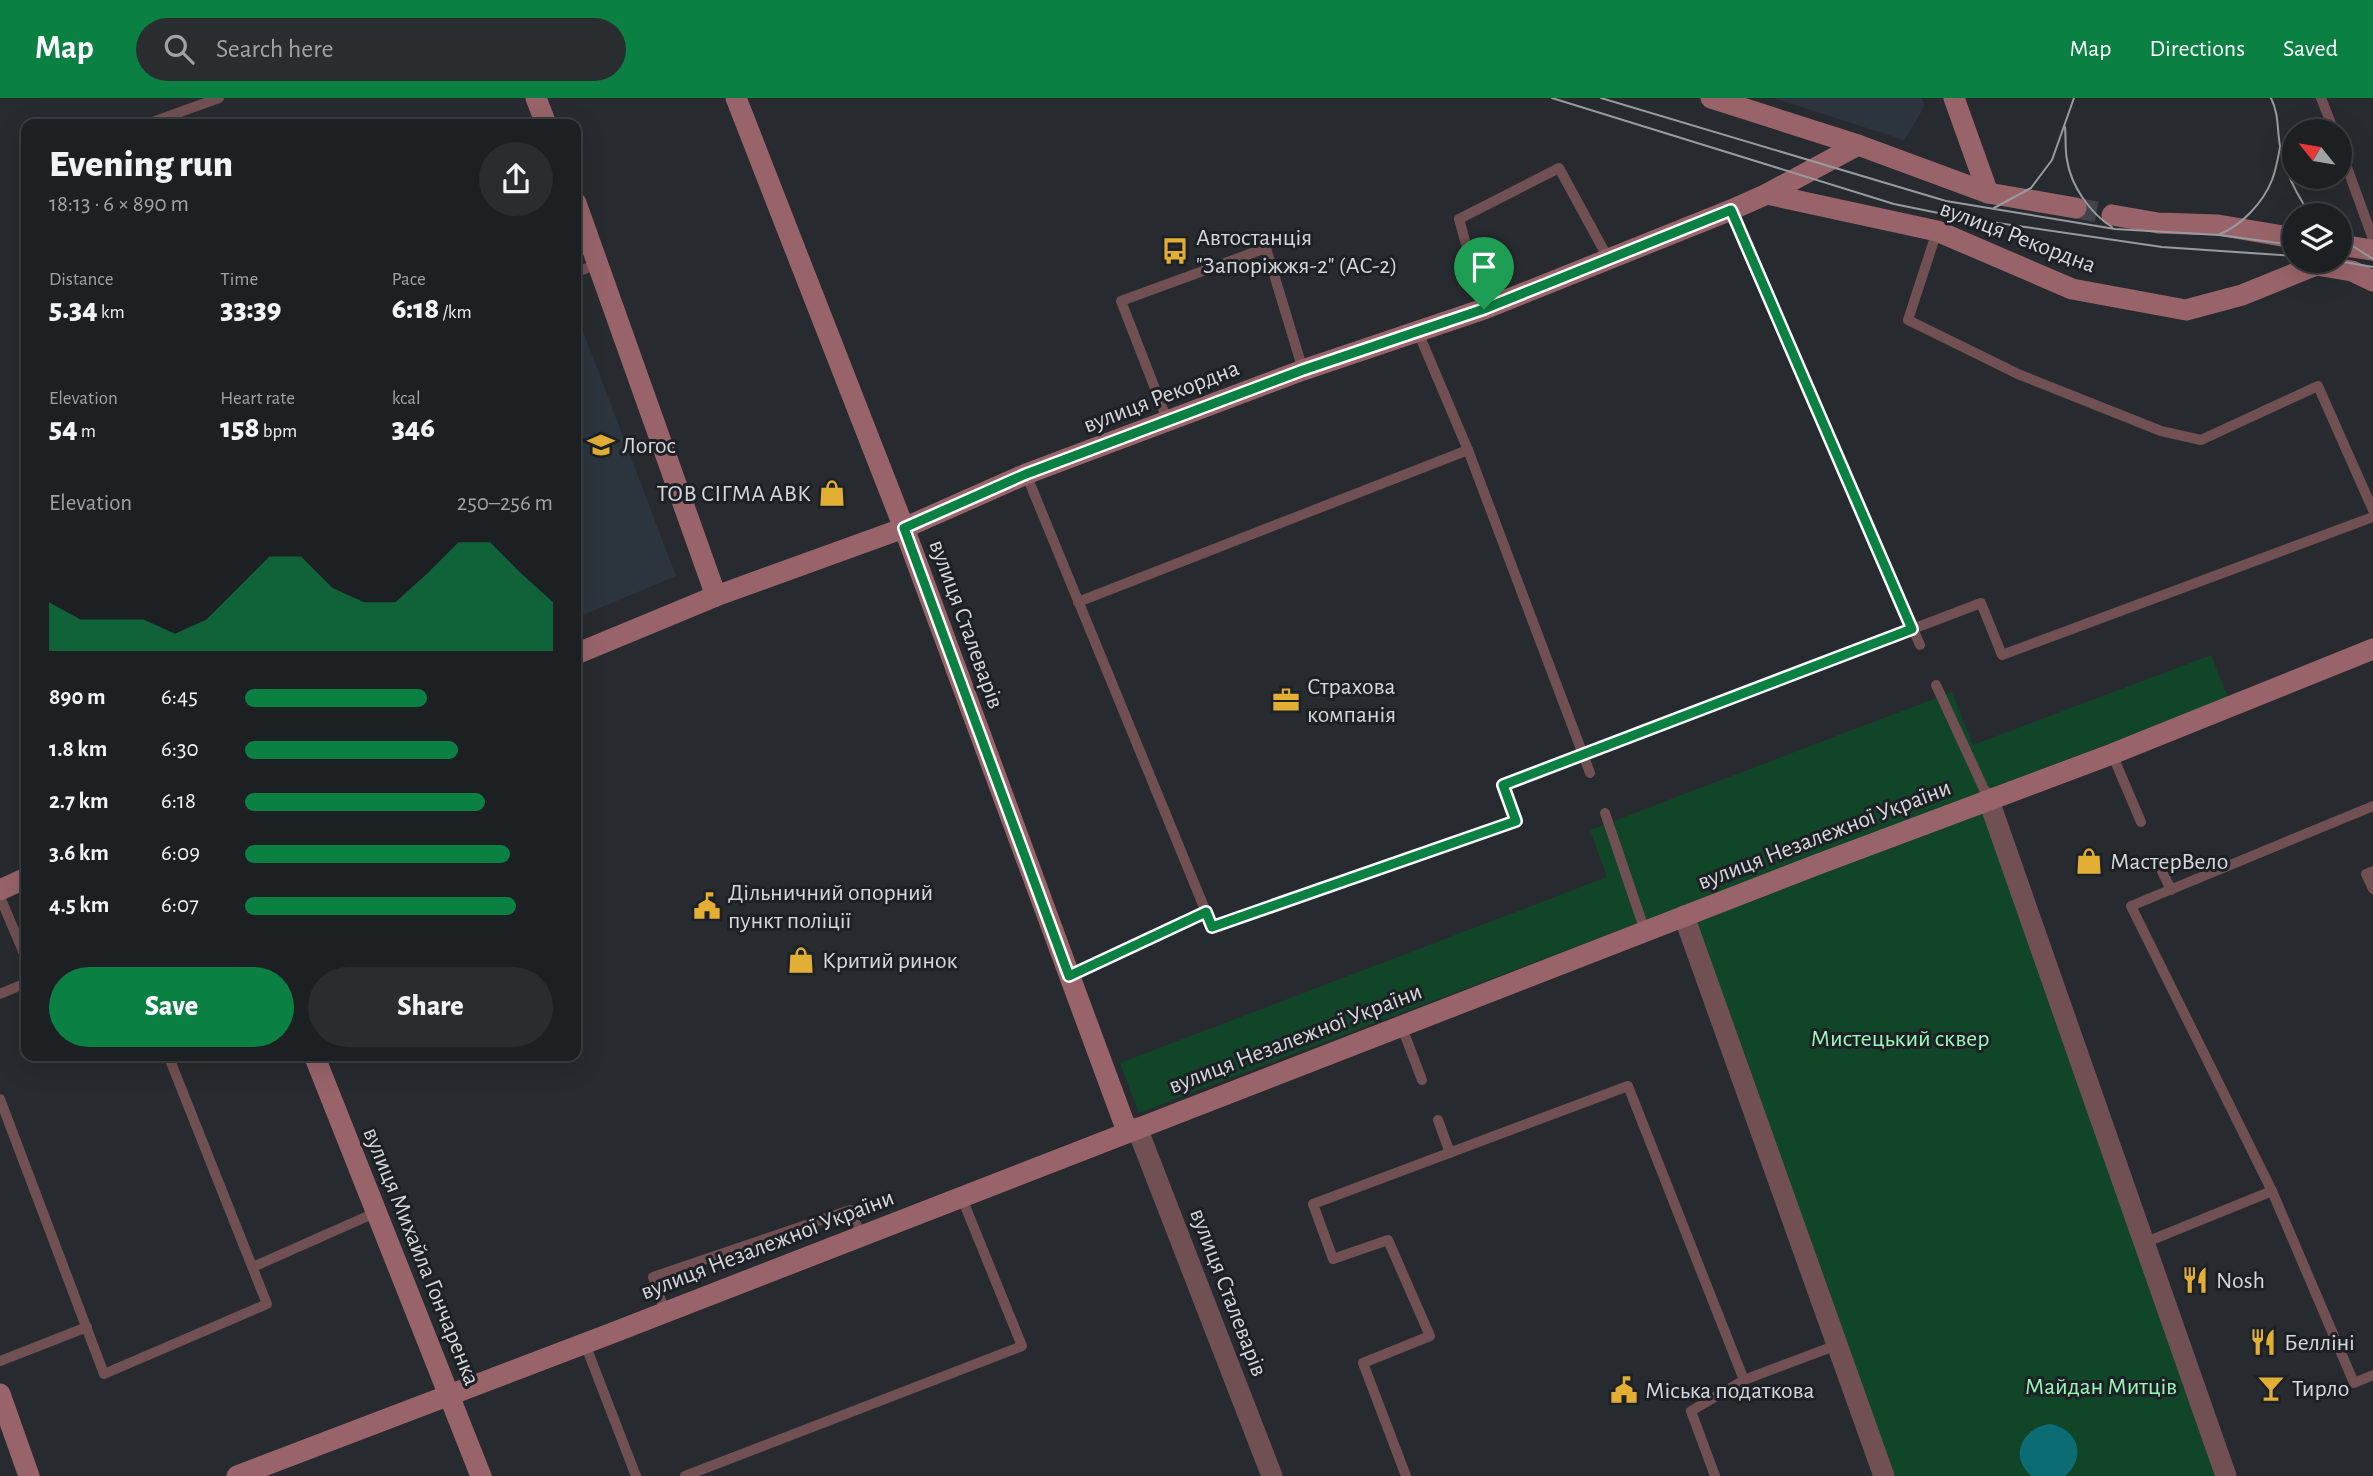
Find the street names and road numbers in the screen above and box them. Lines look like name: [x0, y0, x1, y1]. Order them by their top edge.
street label: вулиця Рекордна: [1936, 196, 2099, 278]
street label: вулиця Рекордна: [1080, 356, 1243, 438]
street label: вулиця Сталеварів: [924, 537, 1008, 712]
street label: вулиця Незалежної України: [1694, 775, 1954, 894]
street label: вулиця Незалежної України: [1165, 979, 1425, 1098]
street label: вулиця Михайла Гончаренка: [358, 1124, 484, 1389]
street label: вулиця Незалежної України: [637, 1185, 897, 1304]
street label: вулиця Сталеварів: [1185, 1205, 1271, 1380]

